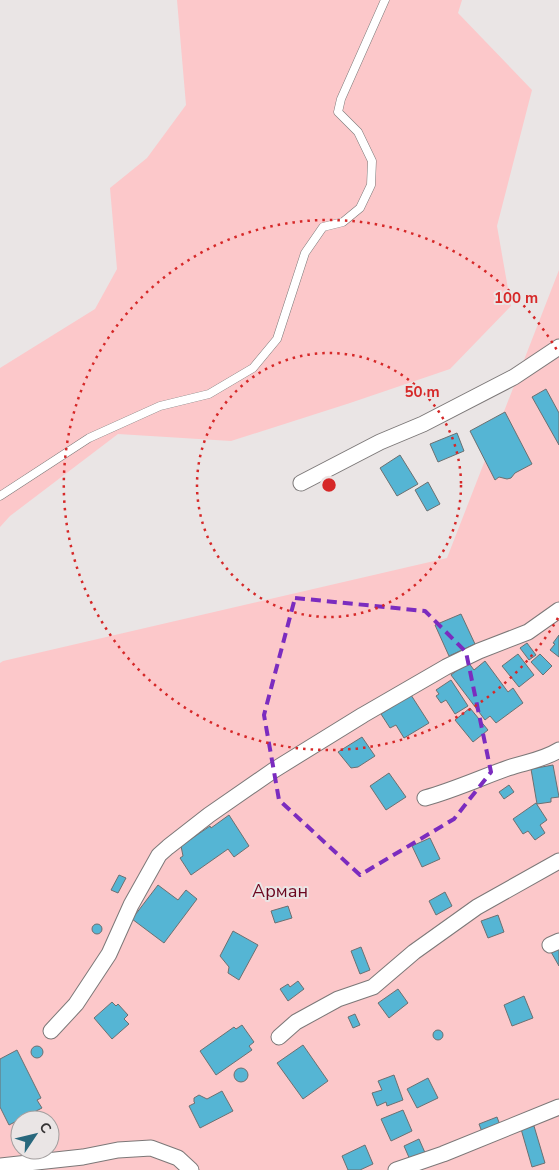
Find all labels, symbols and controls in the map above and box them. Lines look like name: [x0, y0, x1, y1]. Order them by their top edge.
text: 100 m: [494, 288, 538, 308]
text: 50 m: [404, 382, 440, 402]
centre of rings: [320, 476, 338, 494]
park label: Арман: [252, 879, 308, 903]
north arrow: [10, 1110, 60, 1160]
text: С: [35, 1118, 56, 1138]

